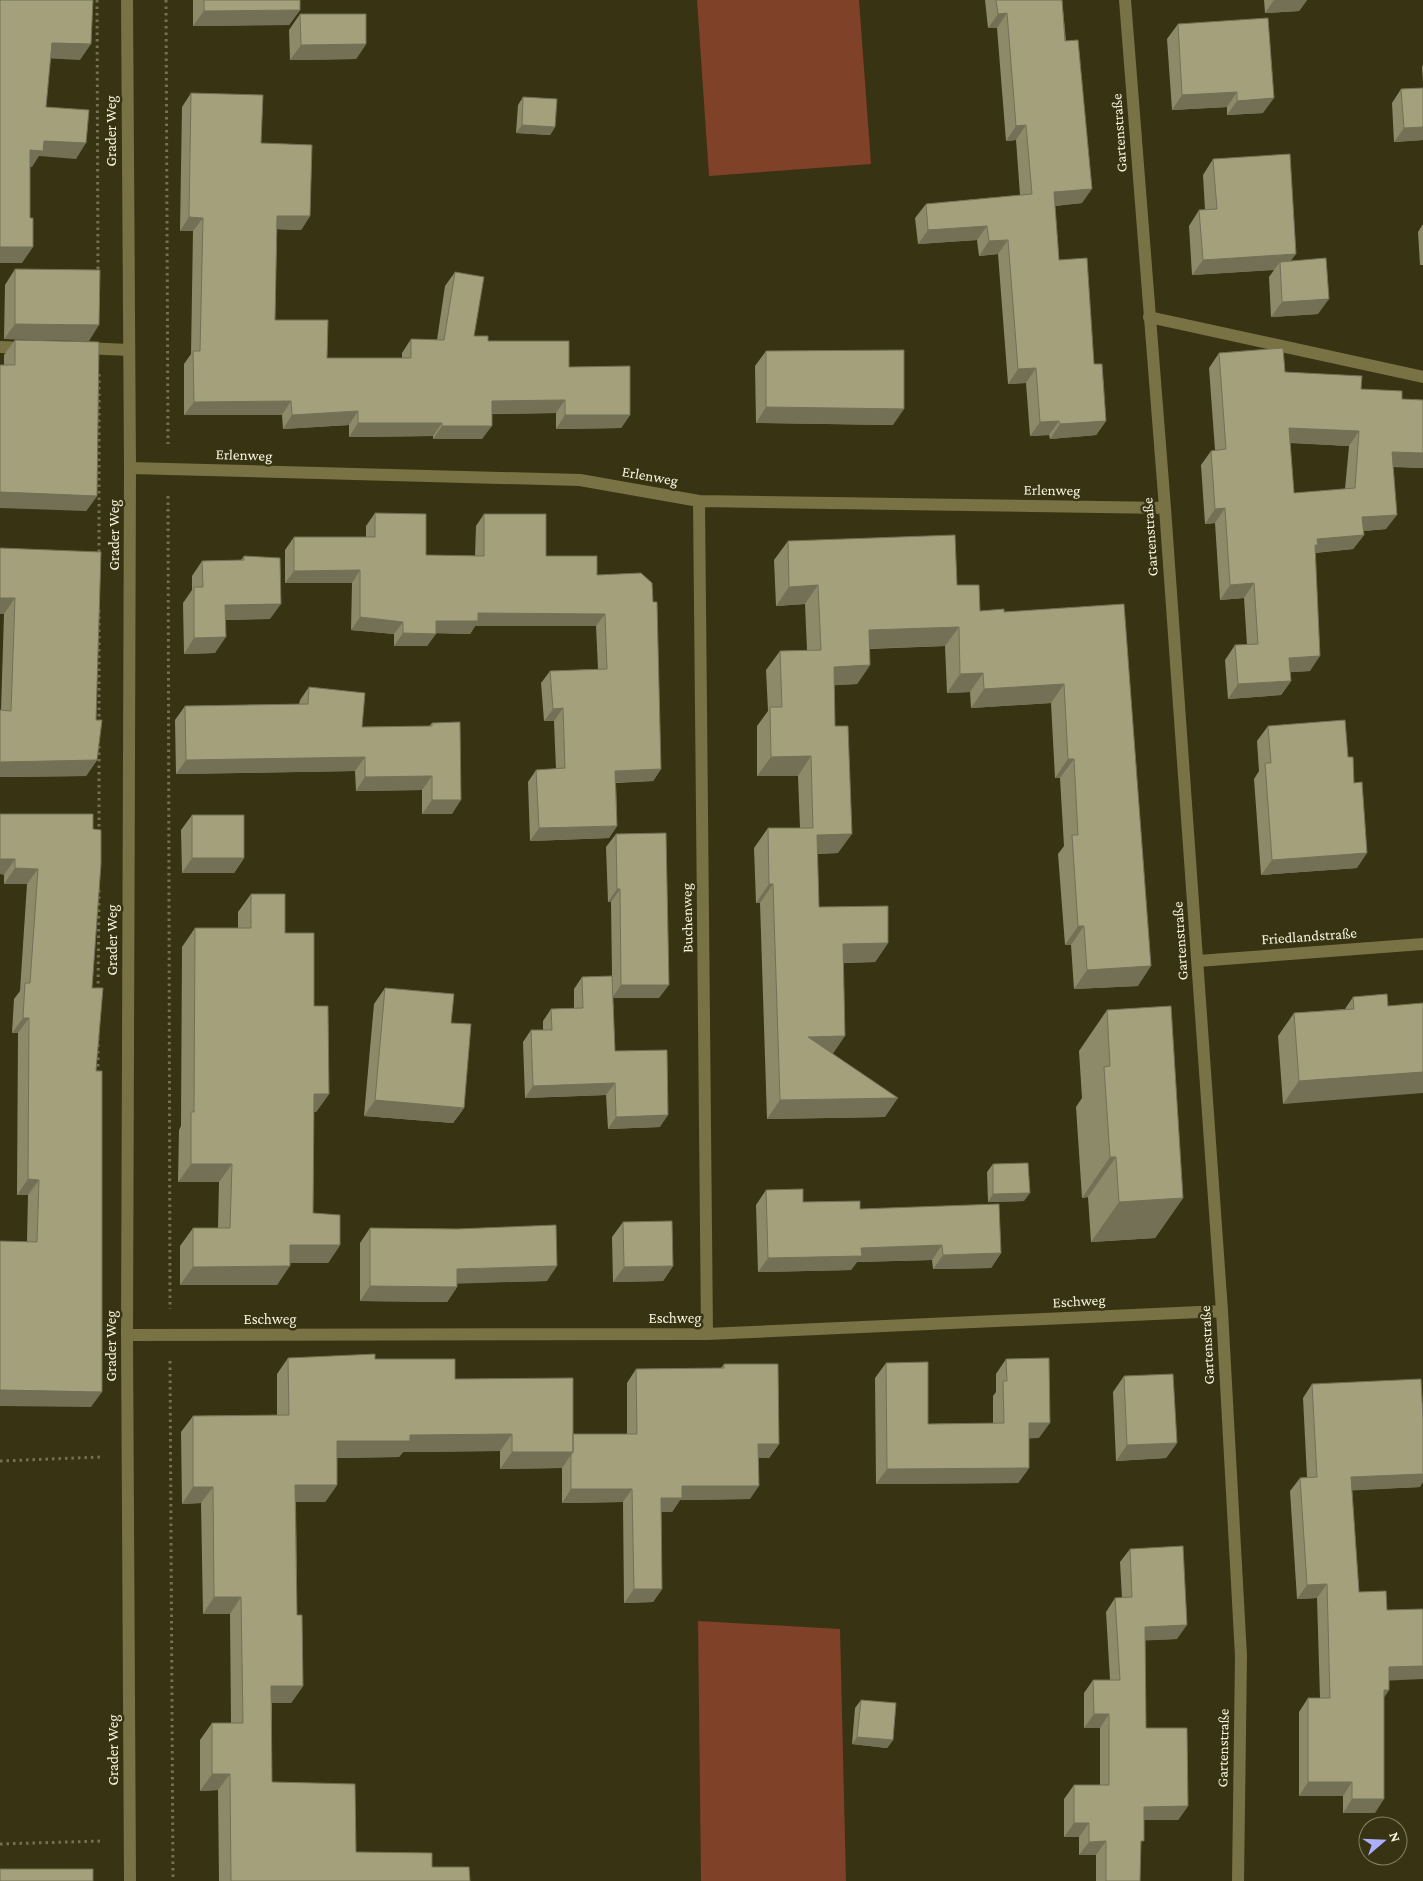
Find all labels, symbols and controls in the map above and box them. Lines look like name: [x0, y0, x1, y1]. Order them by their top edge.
street label: Gartenstraße: [1108, 93, 1130, 173]
street label: Grader Weg: [103, 95, 120, 167]
street label: Erlenweg: [215, 446, 273, 465]
street label: Erlenweg: [621, 463, 679, 490]
street label: Erlenweg: [1024, 482, 1080, 499]
street label: Gartenstraße: [1139, 497, 1161, 577]
street label: Grader Weg: [106, 499, 123, 571]
street label: Buchenweg: [678, 883, 697, 953]
street label: Gartenstraße: [1169, 901, 1191, 981]
street label: Grader Weg: [104, 904, 121, 976]
street label: Friedlandstraße: [1261, 925, 1358, 947]
street label: Eschweg: [1052, 1292, 1106, 1311]
street label: Gartenstraße: [1197, 1305, 1217, 1385]
street label: Grader Weg: [103, 1310, 120, 1382]
street label: Eschweg: [649, 1310, 701, 1327]
street label: Eschweg: [244, 1311, 296, 1328]
street label: Gartenstraße: [1214, 1708, 1232, 1788]
street label: Grader Weg: [105, 1714, 122, 1786]
north arrow: [1358, 1816, 1408, 1866]
text: N: [1386, 1830, 1405, 1844]

